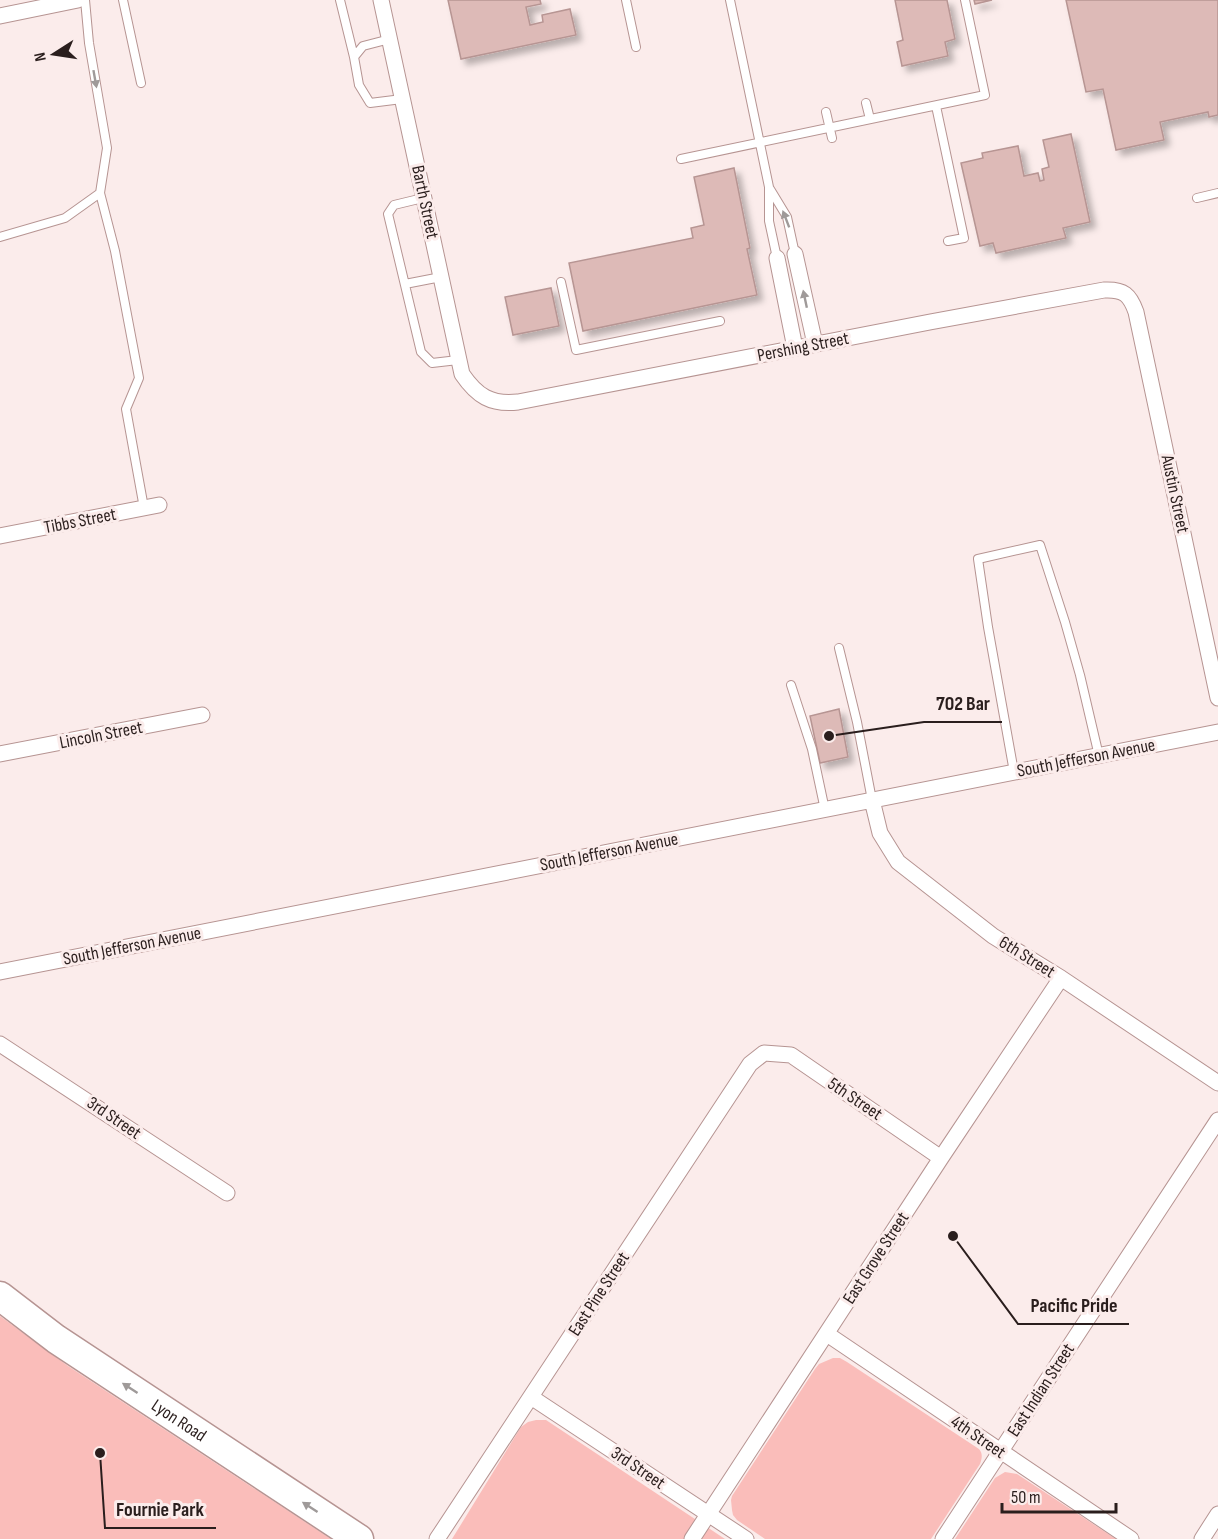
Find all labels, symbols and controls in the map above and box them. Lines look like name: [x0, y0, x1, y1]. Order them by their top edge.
north arrow: [24, 24, 84, 84]
text: N: [31, 51, 51, 63]
one-way arrow: [91, 69, 100, 88]
street label: Barth Street: [407, 163, 443, 241]
one-way arrow: [781, 210, 790, 228]
one-way arrow: [800, 289, 809, 308]
street label: Pershing Street: [755, 328, 851, 366]
street label: Austin Street: [1156, 452, 1194, 535]
street label: Tibbs Street: [42, 504, 118, 538]
callout: 702 Bar: [924, 684, 1002, 722]
text: 702 Bar: [936, 692, 990, 716]
street label: Lincoln Street: [58, 717, 145, 753]
street label: South Jefferson Avenue: [1015, 734, 1157, 782]
street label: South Jefferson Avenue: [538, 828, 680, 876]
street label: South Jefferson Avenue: [61, 922, 203, 970]
street label: 6th Street: [995, 932, 1059, 983]
street label: 5th Street: [824, 1073, 887, 1125]
street label: 3rd Street: [83, 1092, 145, 1144]
street label: East Grove Street: [839, 1208, 914, 1308]
street label: East Pine Street: [564, 1248, 634, 1340]
callout: Pacific Pride: [1018, 1286, 1129, 1324]
text: Pacific Pride: [1031, 1294, 1117, 1318]
street label: East Indian Street: [1003, 1339, 1079, 1440]
one-way arrow: [122, 1383, 138, 1394]
street label: Lyon Road: [148, 1395, 210, 1446]
street label: 4th Street: [947, 1411, 1010, 1463]
street label: 3rd Street: [607, 1442, 669, 1494]
scale bar: [1002, 1476, 1116, 1514]
text: 50 m: [1011, 1487, 1041, 1508]
callout: Fournie Park: [105, 1490, 216, 1528]
text: Fournie Park: [116, 1498, 204, 1522]
one-way arrow: [303, 1501, 319, 1513]

